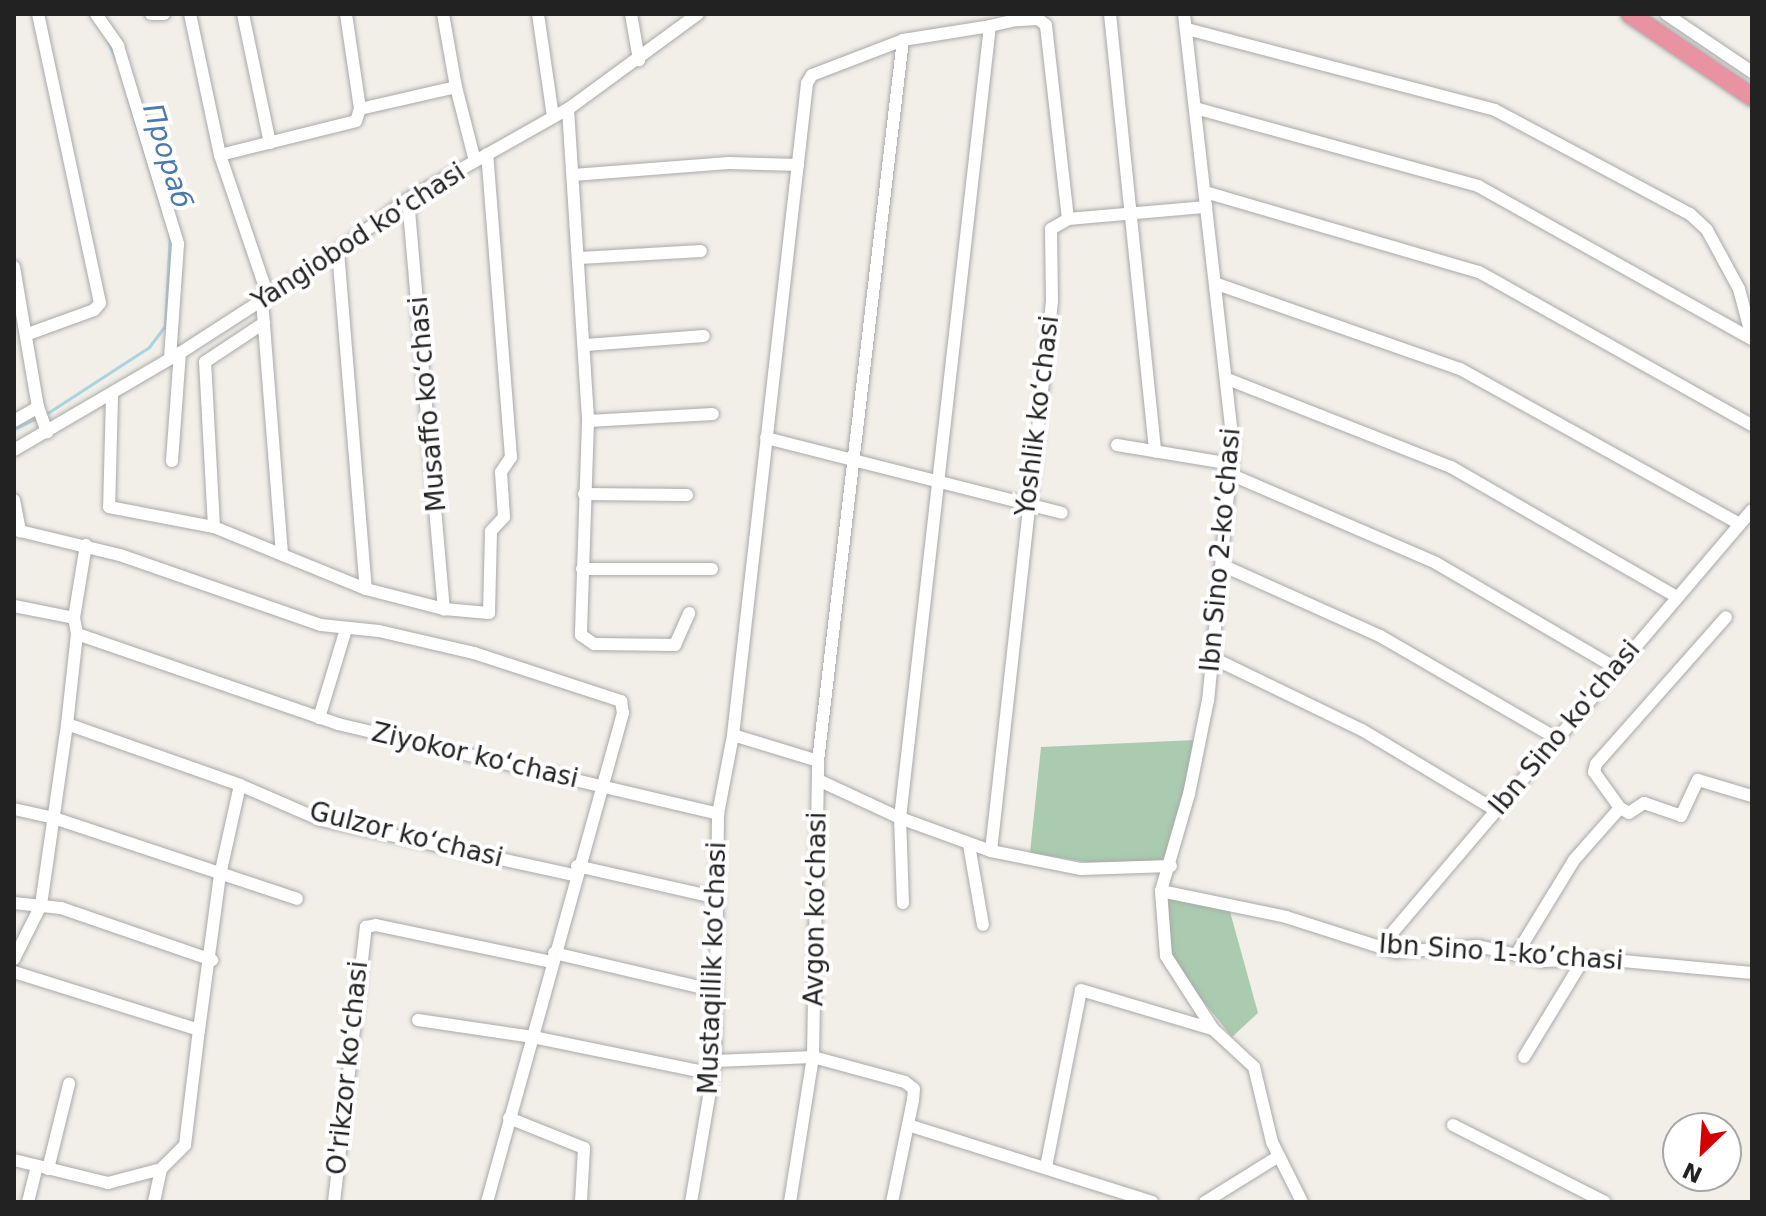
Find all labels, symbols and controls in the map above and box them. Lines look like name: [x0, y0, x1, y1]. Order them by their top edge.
water label: Прораб: [135, 99, 199, 213]
street label: Yangiobod koʻchasi: [247, 157, 471, 317]
street label: Musaffo koʻchasi: [403, 295, 453, 513]
street label: Yoshlik koʻchasi: [1010, 314, 1066, 518]
street label: Ibn Sino 2-koʼchasi: [1195, 427, 1247, 673]
street label: Ibn Sino ko'chasi: [1483, 634, 1647, 822]
street label: Ziyokor koʻchasi: [369, 717, 581, 795]
street label: Gulzor koʻchasi: [306, 796, 506, 874]
street label: Avgon koʻchasi: [799, 811, 833, 1007]
street label: Mustaqillik koʻchasi: [693, 841, 733, 1095]
street label: Ibn Sino 1-koʼchasi: [1378, 929, 1624, 977]
street label: O'rikzor koʻchasi: [321, 960, 375, 1176]
north arrow: [1662, 1112, 1742, 1192]
text: N: [1679, 1157, 1706, 1188]

